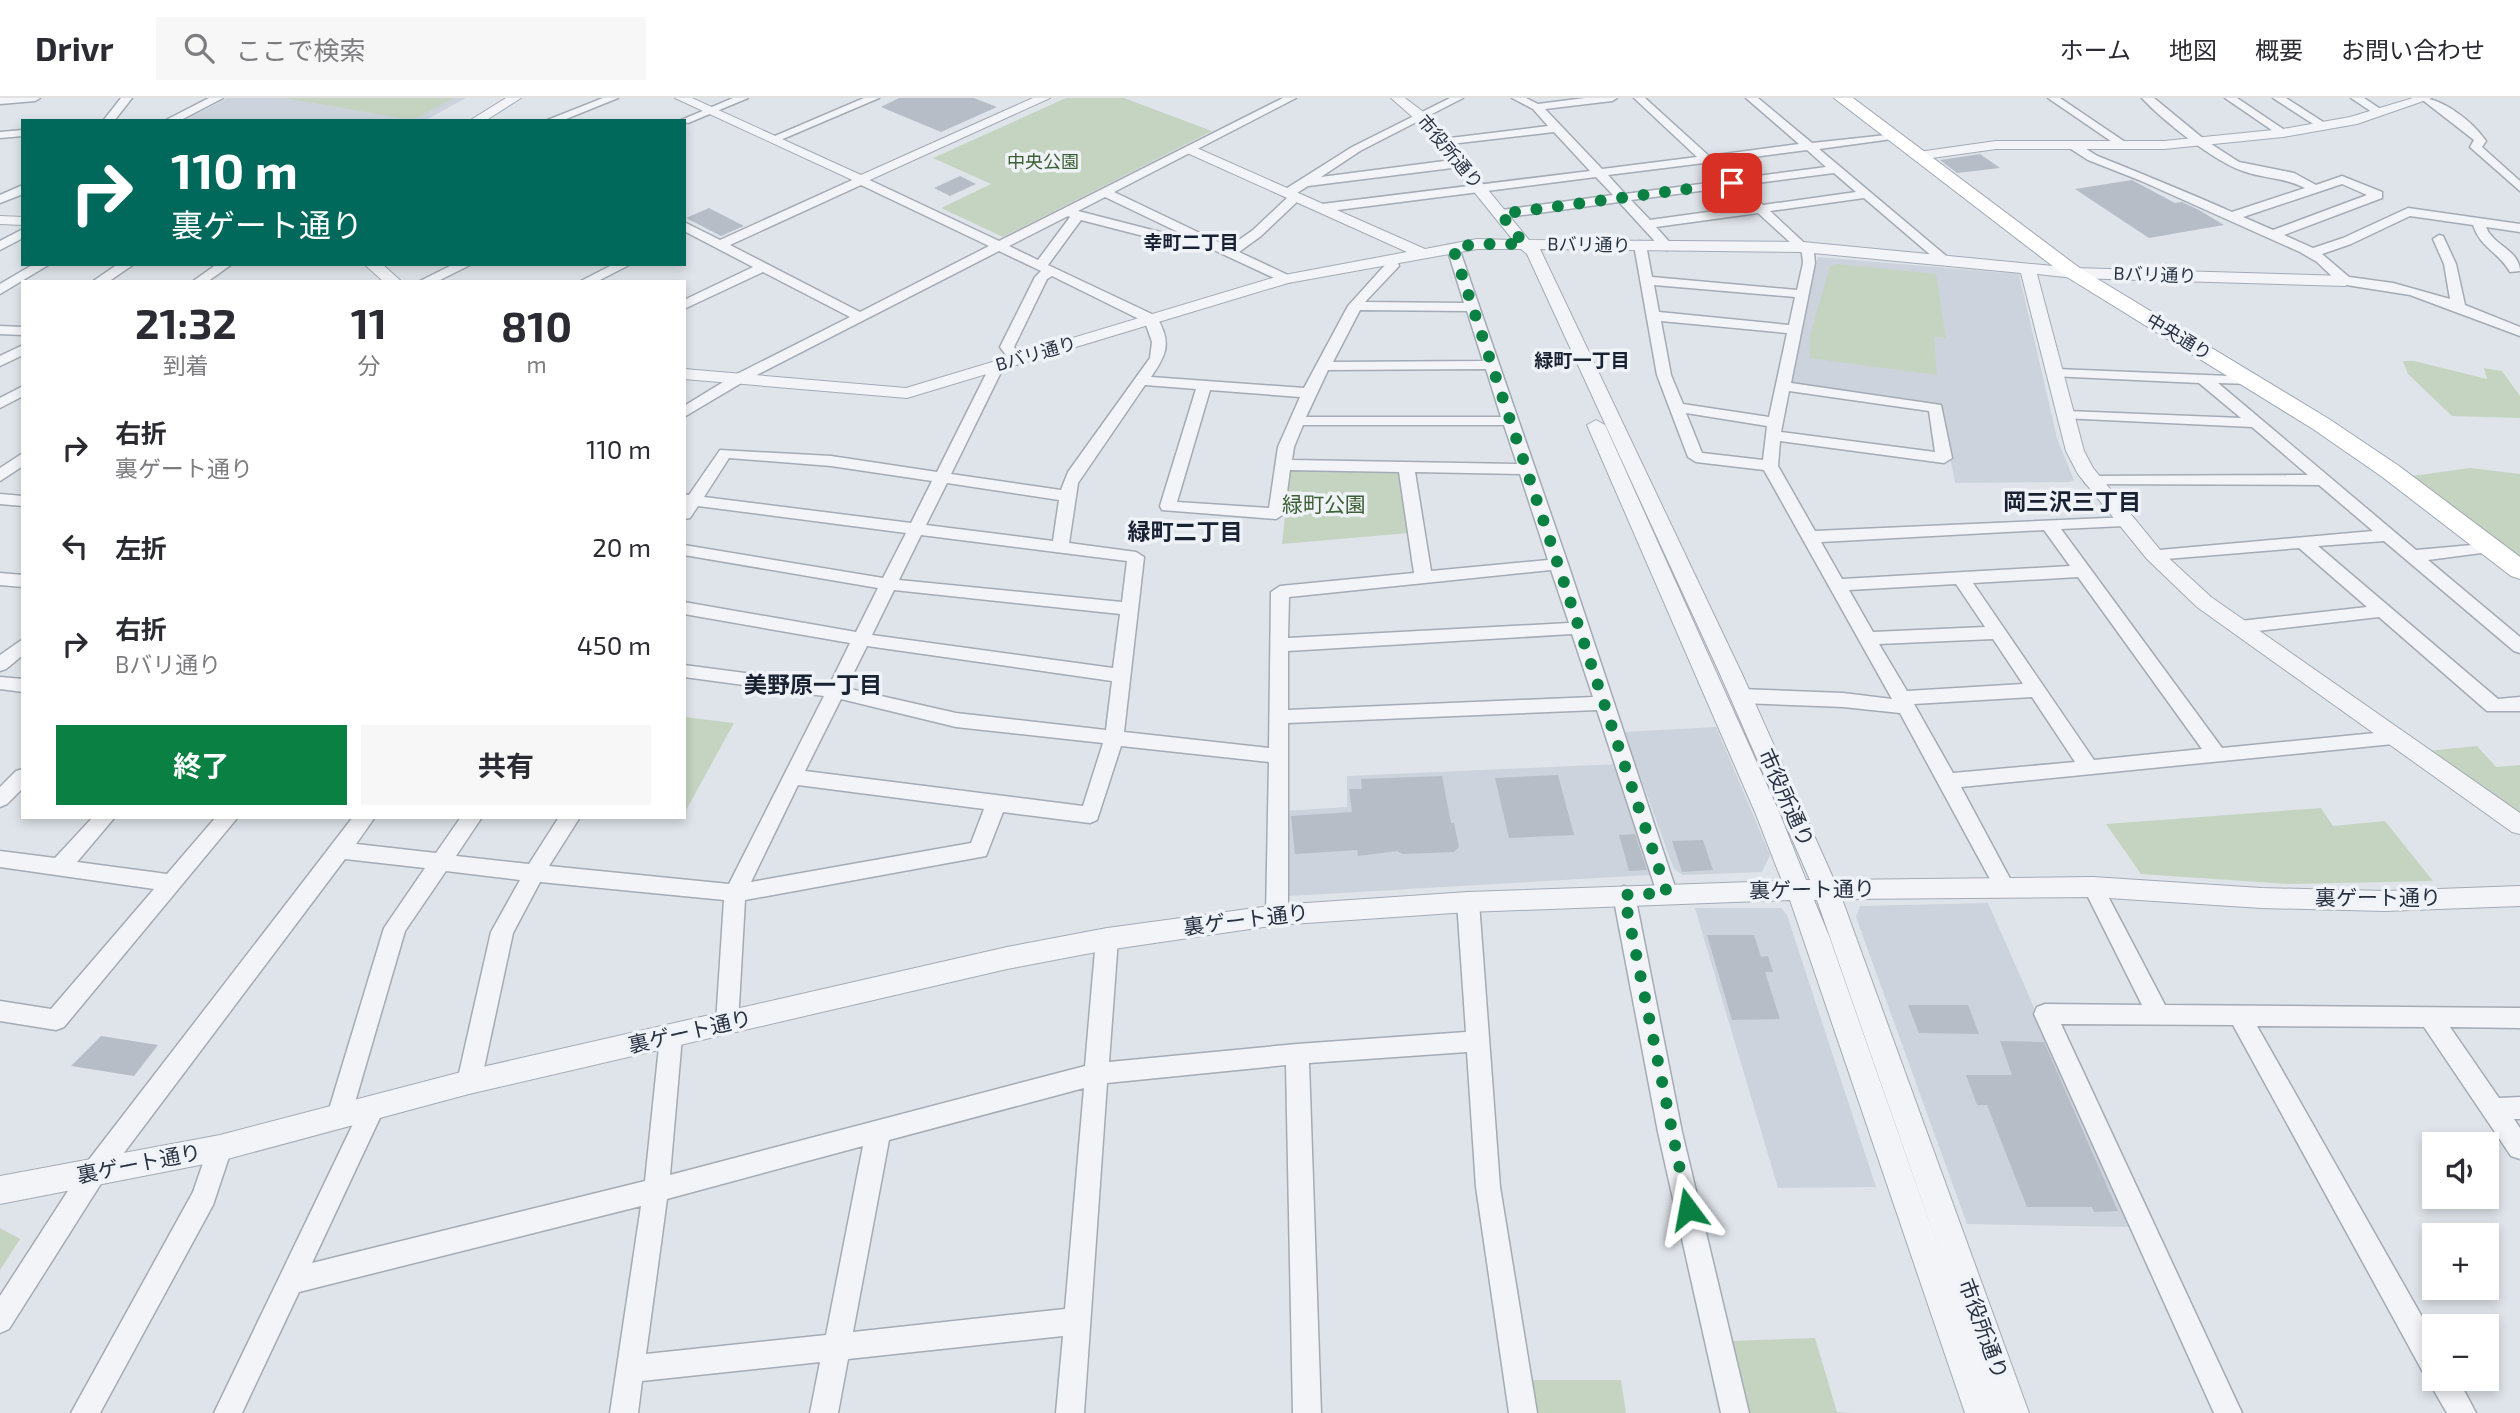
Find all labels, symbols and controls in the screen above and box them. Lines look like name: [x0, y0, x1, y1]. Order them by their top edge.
search box: [156, 17, 646, 80]
text: Drivr: [35, 28, 114, 68]
icon: search: [180, 29, 218, 67]
text: ここで検索: [236, 34, 366, 65]
text: ホーム: [2060, 35, 2131, 64]
text: 地図: [2169, 35, 2217, 64]
text: 概要: [2255, 35, 2303, 64]
text: お問い合わせ: [2341, 35, 2485, 64]
street label: 市役所通り: [1413, 110, 1488, 193]
text: 110 m: [171, 140, 298, 199]
icon: right: [56, 147, 147, 238]
park label: 中央公園: [1007, 150, 1079, 172]
pin: [1702, 153, 1762, 213]
icon: arrive: [1713, 164, 1751, 202]
text: 裏ゲート通り: [171, 205, 363, 243]
district label: 幸町二丁目: [1143, 230, 1239, 253]
street label: Bバリ通り: [1547, 232, 1631, 256]
street label: Bバリ通り: [2113, 262, 2197, 286]
text: 21:32: [135, 297, 237, 347]
text: 11: [351, 297, 387, 347]
text: 810: [501, 300, 572, 350]
street label: 中央通り: [2143, 308, 2216, 364]
street label: Bバリ通り: [993, 331, 1079, 375]
district label: 緑町一丁目: [1534, 348, 1630, 371]
text: m: [526, 350, 547, 378]
text: 到着: [163, 351, 209, 379]
text: 分: [357, 351, 380, 379]
text: 右折: [115, 417, 167, 448]
icon: right: [56, 429, 94, 467]
text: 110 m: [586, 433, 651, 464]
text: 裏ゲート通り: [115, 454, 253, 482]
district label: 岡三沢三丁目: [2003, 487, 2141, 515]
park label: 緑町公園: [1282, 491, 1366, 516]
district label: 緑町二丁目: [1128, 517, 1243, 545]
icon: left: [56, 527, 94, 565]
text: 20 m: [592, 531, 651, 562]
text: 左折: [115, 532, 167, 563]
text: 右折: [115, 613, 167, 644]
icon: right: [56, 625, 94, 663]
text: 450 m: [577, 629, 651, 660]
text: Bバリ通り: [115, 650, 221, 678]
district label: 美野原一丁目: [744, 670, 882, 698]
button: 終了: [56, 725, 347, 805]
button: 共有: [361, 725, 651, 805]
street label: 市役所通り: [1755, 744, 1820, 850]
street label: 裏ゲート通り: [1749, 875, 1875, 902]
street label: 裏ゲート通り: [2315, 884, 2441, 909]
street label: 裏ゲート通り: [1182, 898, 1310, 939]
street label: 裏ゲート通り: [625, 1004, 754, 1057]
map controls: [2422, 1132, 2499, 1391]
button: sound: [2422, 1132, 2499, 1209]
street label: 裏ゲート通り: [74, 1138, 203, 1187]
position arrow: [1651, 1172, 1725, 1246]
button: +: [2422, 1223, 2499, 1300]
street label: 市役所通り: [1955, 1275, 2014, 1382]
button: −: [2422, 1314, 2499, 1391]

